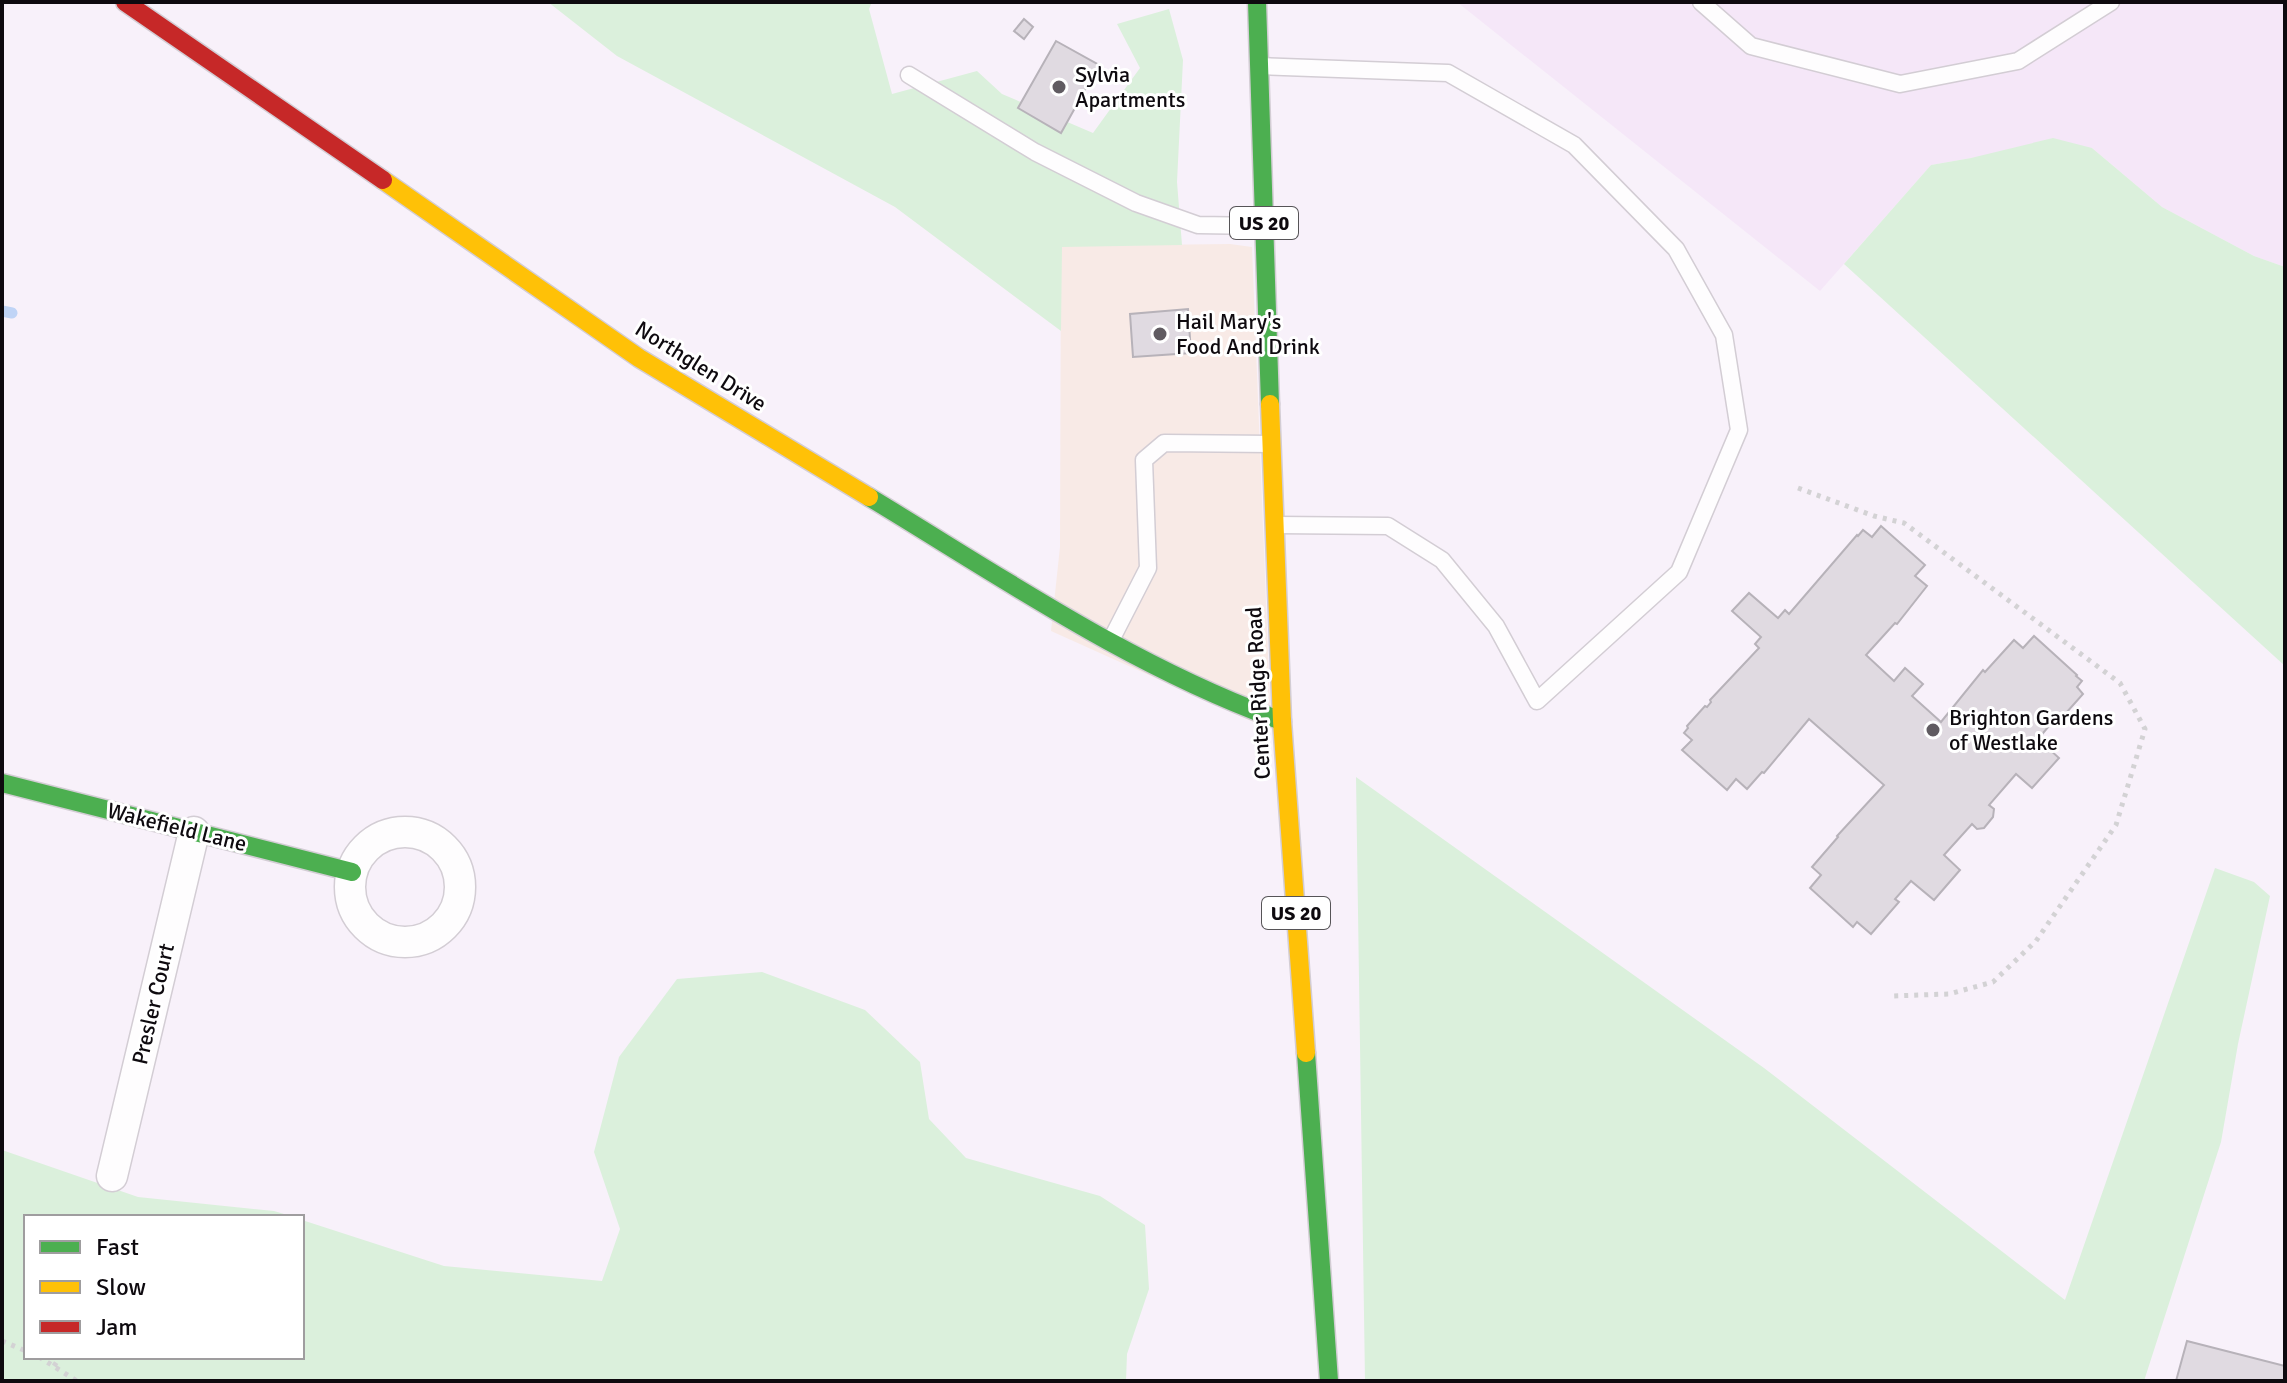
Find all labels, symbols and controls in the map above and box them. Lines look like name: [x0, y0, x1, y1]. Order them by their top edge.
place label: Sylvia Apartments: [1075, 61, 1185, 113]
marker: Sylvia Apartments: [1050, 78, 1068, 96]
road number: US 20: [1230, 207, 1298, 239]
place label: Hail Mary's Food And Drink: [1176, 308, 1320, 360]
street label: Northglen Drive: [630, 315, 772, 417]
marker: Hail Mary's Food And Drink: [1151, 325, 1169, 343]
street label: Center Ridge Road: [1240, 606, 1276, 780]
place label: Brighton Gardens of Westlake: [1949, 704, 2113, 756]
marker: Brighton Gardens of Westlake: [1924, 721, 1942, 739]
street label: Wakefield Lane: [104, 797, 250, 857]
road number: US 20: [1262, 897, 1330, 929]
street label: Presler Court: [126, 941, 180, 1067]
legend: [24, 1215, 304, 1359]
text: Fast: [96, 1232, 139, 1262]
text: Slow: [96, 1272, 146, 1302]
text: Jam: [96, 1312, 137, 1342]

